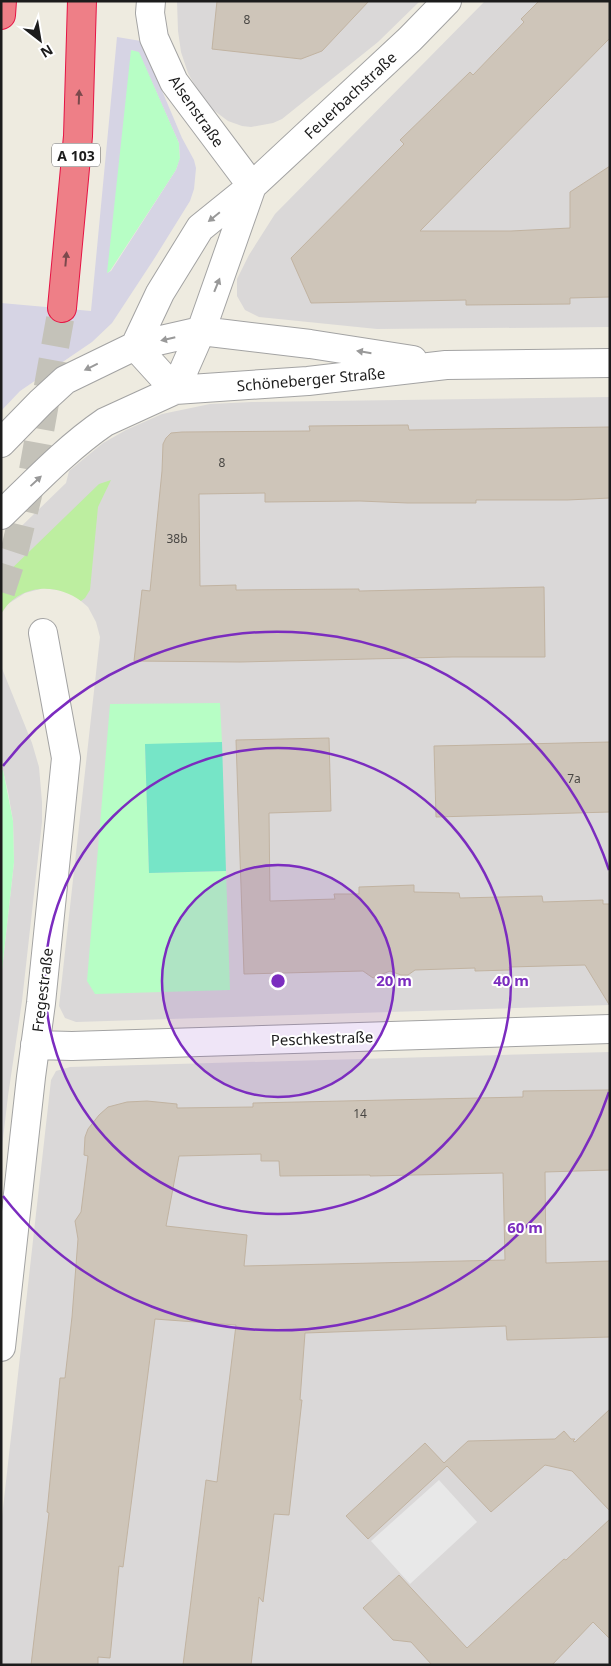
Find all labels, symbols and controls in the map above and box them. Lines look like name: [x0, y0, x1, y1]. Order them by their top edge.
house number: 8: [244, 11, 251, 28]
north arrow: [15, 15, 65, 65]
text: N: [37, 40, 57, 63]
street label: Feuerbachstraße: [300, 47, 400, 143]
street label: Alsenstraße: [165, 71, 229, 151]
one-way arrow: [75, 89, 83, 105]
road number: A 103: [52, 144, 100, 166]
one-way arrow: [207, 211, 220, 222]
one-way arrow: [63, 251, 71, 267]
one-way arrow: [213, 278, 221, 292]
one-way arrow: [160, 335, 175, 343]
one-way arrow: [355, 348, 371, 356]
street label: Schöneberger Straße: [236, 363, 386, 395]
one-way arrow: [84, 364, 98, 372]
house number: 8: [219, 454, 226, 471]
one-way arrow: [30, 475, 42, 487]
house number: 38b: [166, 530, 188, 547]
house number: 7a: [567, 770, 581, 787]
street label: Fregestraße: [27, 947, 57, 1033]
text: 20 m: [376, 970, 412, 990]
text: 40 m: [493, 970, 529, 990]
centre of rings: [269, 972, 287, 990]
street label: Peschkestraße: [270, 1026, 374, 1050]
house number: 14: [353, 1105, 367, 1122]
text: 60 m: [507, 1217, 543, 1237]

